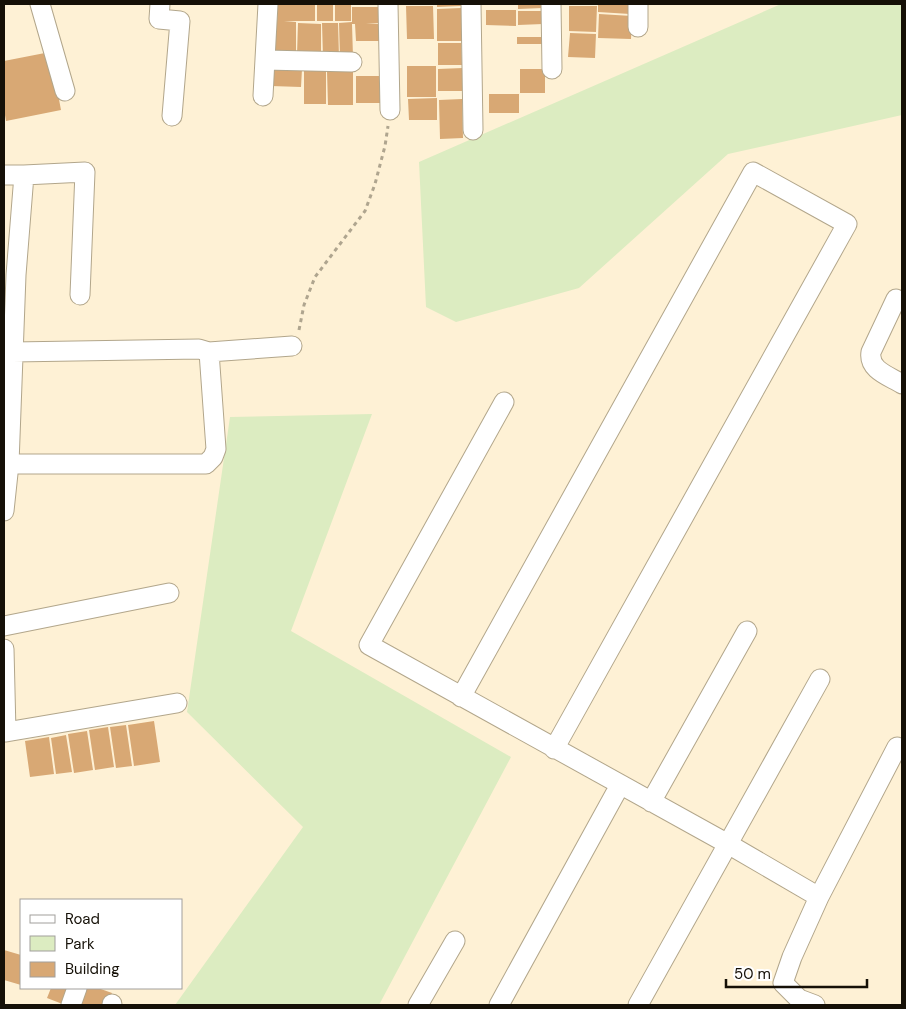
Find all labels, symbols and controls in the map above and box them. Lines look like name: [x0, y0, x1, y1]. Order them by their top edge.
legend: [20, 899, 182, 989]
text: Road: [65, 909, 100, 929]
text: Park: [65, 934, 95, 954]
scale bar: [726, 956, 867, 988]
text: Building: [65, 959, 120, 979]
text: 50 m: [734, 964, 771, 984]

